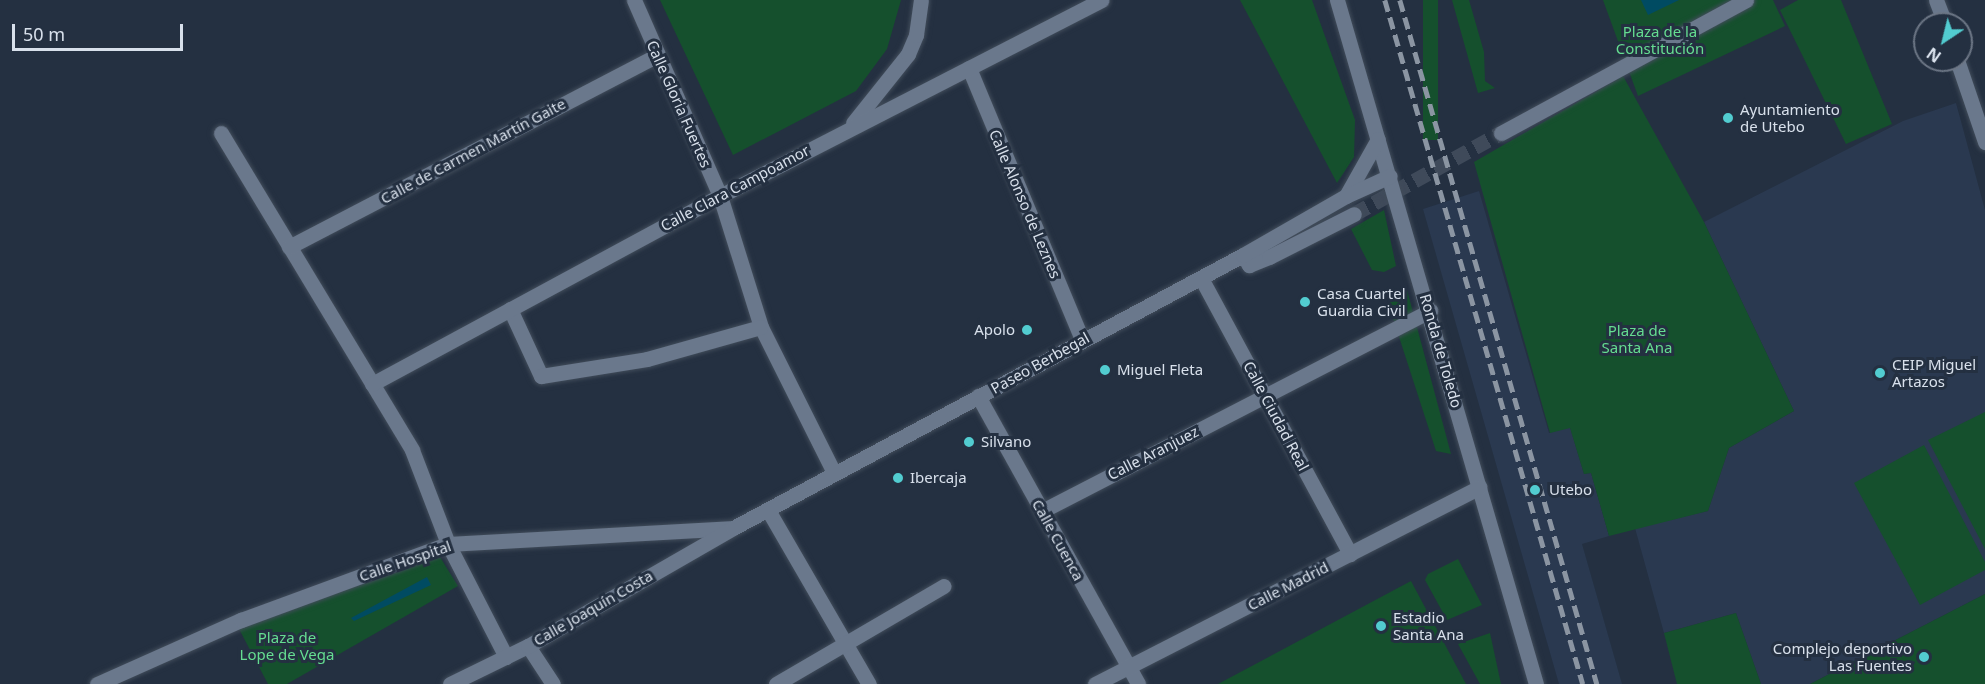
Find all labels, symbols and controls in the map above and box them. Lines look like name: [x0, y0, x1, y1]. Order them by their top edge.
scale bar: [15, 12, 186, 50]
north arrow: [1913, 12, 1973, 72]
text: 50 m: [23, 22, 65, 46]
park label: Plaza de la Constitución: [1616, 22, 1704, 57]
street label: Calle Gloria Fuertes: [643, 38, 715, 170]
text: N: [1922, 42, 1945, 68]
street label: Calle de Carmen Martín Gaite: [377, 94, 569, 208]
place label: Ayuntamiento de Utebo: [1740, 100, 1840, 135]
marker: Ayuntamiento de Utebo: [1721, 111, 1735, 125]
street label: Calle Alonso de Leznes: [986, 127, 1064, 281]
street label: Calle Clara Campoamor: [658, 141, 812, 235]
place label: Casa Cuartel Guardia Civil: [1317, 284, 1406, 319]
street label: Ronda de Toledo: [1416, 292, 1466, 410]
marker: Casa Cuartel Guardia Civil: [1298, 295, 1312, 309]
place label: Apolo: [974, 321, 1015, 339]
park label: Plaza de Santa Ana: [1602, 321, 1672, 356]
marker: Apolo: [1020, 323, 1034, 337]
street label: Paseo Berbegal: [988, 329, 1092, 397]
place label: CEIP Miguel Artazos: [1892, 355, 1976, 390]
street label: Calle Ciudad Real: [1240, 358, 1312, 474]
place label: Miguel Fleta: [1117, 361, 1203, 379]
marker: Miguel Fleta: [1098, 363, 1112, 377]
marker: CEIP Miguel Artazos: [1873, 366, 1887, 380]
street label: Calle Aranjuez: [1105, 422, 1201, 484]
place label: Silvano: [981, 433, 1031, 451]
marker: Silvano: [962, 435, 976, 449]
place label: Ibercaja: [910, 469, 967, 487]
marker: Ibercaja: [891, 471, 905, 485]
marker: Utebo: [1526, 481, 1544, 499]
place label: Utebo: [1549, 481, 1592, 499]
street label: Calle Cuenca: [1028, 496, 1088, 584]
street label: Calle Hospital: [357, 537, 453, 585]
street label: Calle Madrid: [1244, 558, 1332, 614]
street label: Calle Joaquín Costa: [530, 567, 656, 649]
place label: Estadio Santa Ana: [1393, 608, 1464, 643]
marker: Estadio Santa Ana: [1374, 619, 1388, 633]
park label: Plaza de Lope de Vega: [240, 628, 334, 663]
place label: Complejo deportivo Las Fuentes: [1773, 639, 1912, 674]
marker: Complejo deportivo Las Fuentes: [1917, 650, 1931, 664]

